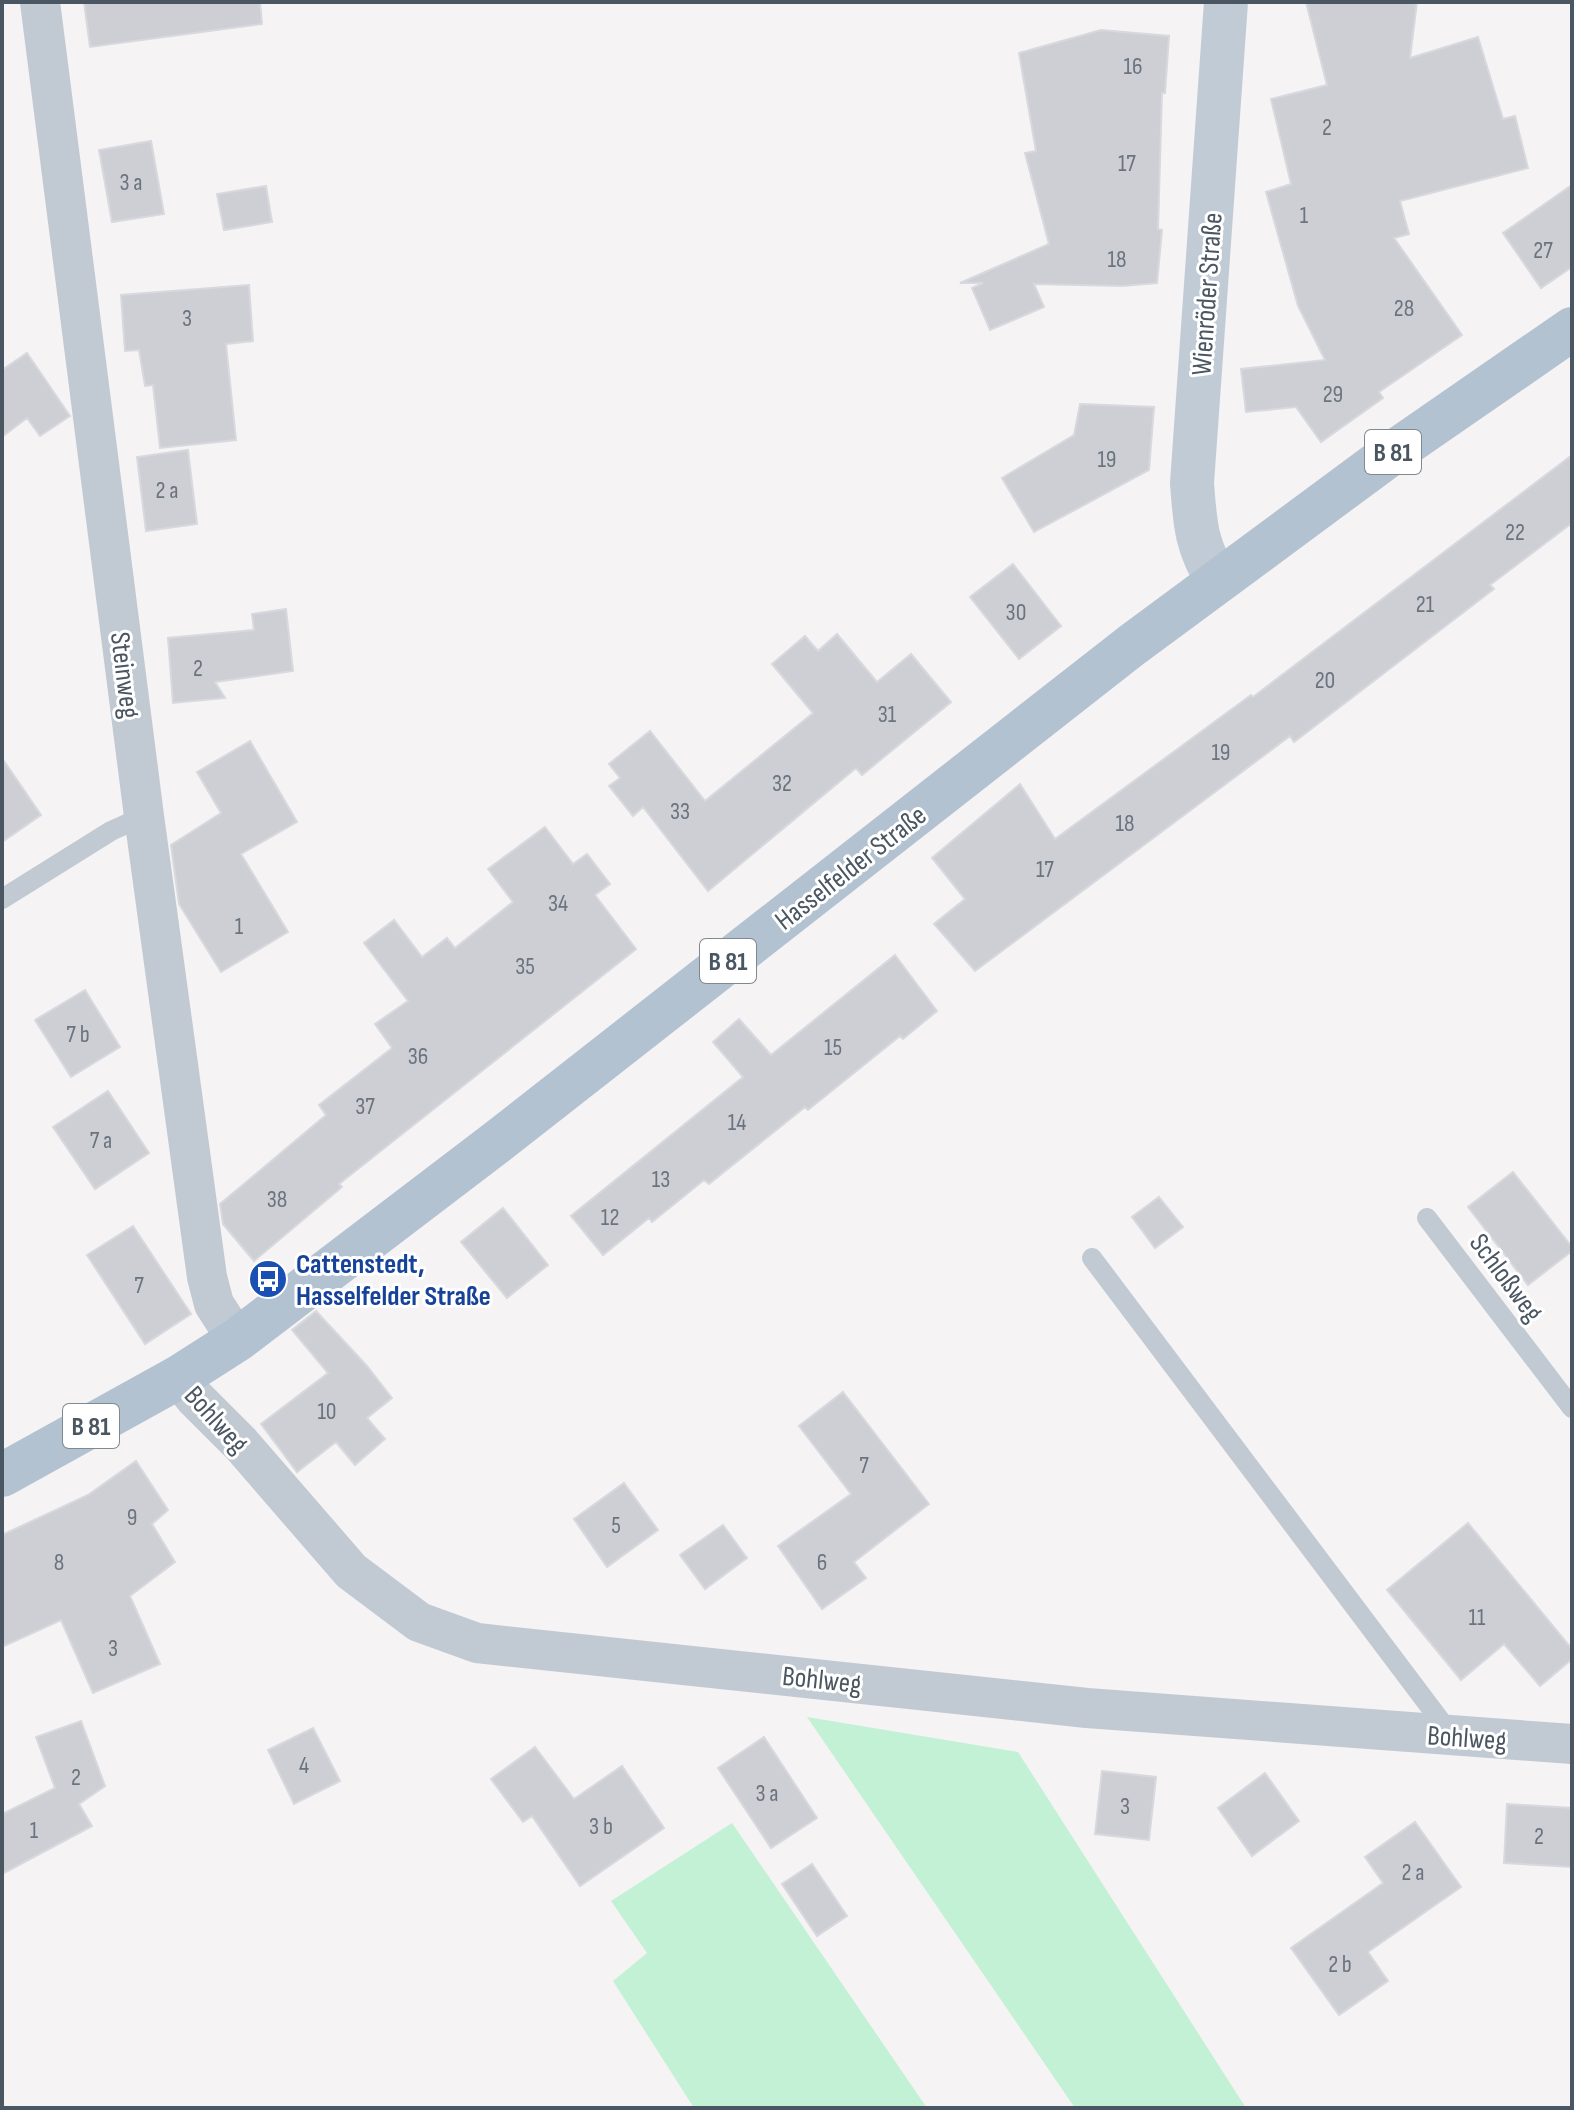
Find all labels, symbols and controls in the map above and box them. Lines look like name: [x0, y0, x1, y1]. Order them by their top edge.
house number: 16: [1124, 52, 1142, 81]
house number: 2: [1322, 113, 1332, 142]
house number: 17: [1118, 149, 1136, 178]
house number: 3 a: [119, 168, 143, 197]
house number: 1: [1300, 201, 1309, 230]
street label: Wienröder Straße: [1185, 212, 1230, 377]
house number: 27: [1533, 236, 1553, 265]
house number: 18: [1108, 245, 1126, 274]
house number: 28: [1394, 294, 1414, 323]
house number: 3: [182, 304, 192, 333]
house number: 29: [1323, 380, 1343, 409]
road number: B 81: [1365, 430, 1421, 474]
house number: 19: [1097, 445, 1117, 474]
house number: 2 a: [156, 476, 178, 505]
house number: 22: [1505, 518, 1525, 547]
house number: 21: [1416, 590, 1435, 619]
house number: 30: [1006, 598, 1026, 627]
street label: Steinweg: [103, 630, 146, 720]
house number: 2: [193, 654, 203, 683]
house number: 20: [1315, 666, 1335, 695]
house number: 31: [878, 700, 897, 729]
house number: 19: [1211, 738, 1231, 767]
house number: 32: [772, 769, 792, 798]
house number: 33: [670, 797, 690, 826]
street label: Hasselfelder Straße: [769, 799, 933, 937]
house number: 18: [1116, 809, 1134, 838]
house number: 17: [1036, 855, 1054, 884]
house number: 34: [548, 889, 568, 918]
house number: 1: [235, 912, 244, 941]
road number: B 81: [700, 939, 756, 983]
house number: 35: [515, 952, 535, 981]
house number: 7 b: [66, 1020, 90, 1049]
house number: 15: [824, 1033, 842, 1062]
house number: 36: [408, 1042, 428, 1071]
house number: 37: [355, 1092, 375, 1121]
house number: 14: [728, 1108, 746, 1137]
house number: 7 a: [90, 1126, 112, 1155]
house number: 13: [652, 1165, 670, 1194]
house number: 38: [267, 1185, 287, 1214]
house number: 12: [601, 1203, 619, 1232]
street label: Schloßweg: [1462, 1227, 1550, 1328]
place label: Cattenstedt, Hasselfelder Straße: [296, 1248, 491, 1313]
bus stop icon: Cattenstedt, Hasselfelder Straße: [247, 1258, 289, 1300]
house number: 7: [134, 1271, 144, 1300]
street label: Bohlweg: [177, 1379, 255, 1461]
house number: 10: [317, 1397, 337, 1426]
road number: B 81: [63, 1404, 119, 1448]
house number: 7: [859, 1451, 869, 1480]
house number: 9: [127, 1503, 137, 1532]
house number: 5: [611, 1511, 621, 1540]
house number: 8: [54, 1548, 64, 1577]
house number: 6: [817, 1548, 827, 1577]
house number: 11: [1469, 1603, 1486, 1632]
house number: 3: [108, 1634, 118, 1663]
street label: Bohlweg: [781, 1660, 863, 1701]
street label: Bohlweg: [1426, 1719, 1508, 1758]
house number: 4: [299, 1751, 309, 1780]
house number: 2: [71, 1763, 81, 1792]
house number: 3 a: [755, 1779, 779, 1808]
house number: 3: [1120, 1792, 1130, 1821]
house number: 3 b: [589, 1812, 613, 1841]
house number: 1: [30, 1816, 39, 1845]
house number: 2: [1534, 1822, 1544, 1851]
house number: 2 a: [1402, 1858, 1424, 1887]
house number: 2 b: [1328, 1950, 1352, 1979]

